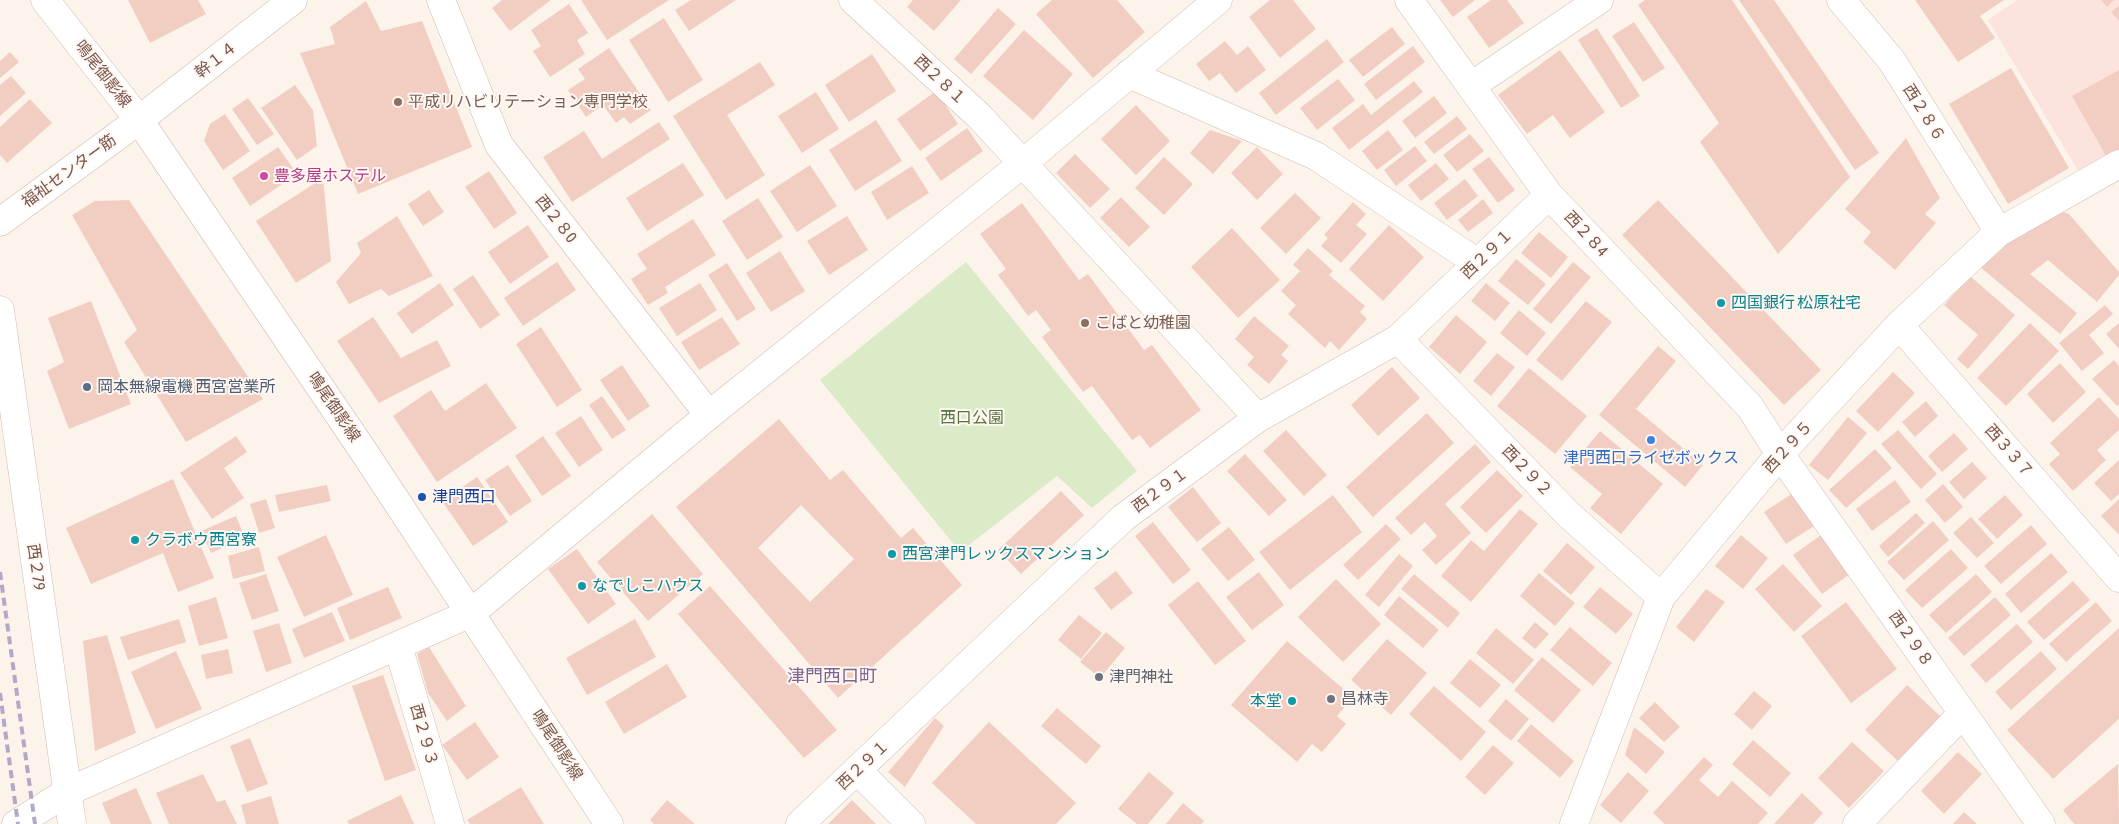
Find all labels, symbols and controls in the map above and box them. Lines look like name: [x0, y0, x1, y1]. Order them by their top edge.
street label: 鳴尾御影線: [71, 37, 135, 111]
street label: 幹１４: [191, 38, 241, 82]
street label: 西２８１: [910, 51, 970, 109]
street label: 西２８６: [1899, 81, 1949, 145]
place label: 平成リハビリテーション専門学校: [408, 92, 648, 112]
marker: 平成リハビリテーション専門学校: [392, 96, 404, 108]
street label: 福祉センター筋: [18, 130, 120, 212]
place label: 豊多屋ホステル: [274, 166, 386, 186]
marker: 豊多屋ホステル: [258, 170, 270, 182]
street label: 西２８0: [531, 191, 581, 247]
street label: 西２８4: [1560, 207, 1612, 261]
street label: 西２９１: [1457, 225, 1517, 283]
place label: 四国銀行 松原社宅: [1731, 293, 1861, 313]
marker: 四国銀行 松原社宅: [1715, 297, 1727, 309]
place label: こばと幼稚園: [1095, 313, 1191, 333]
marker: こばと幼稚園: [1079, 317, 1091, 329]
street label: 鳴尾御影線: [304, 368, 364, 446]
place label: 岡本無線電機 西宮営業所: [97, 377, 275, 397]
marker: 岡本無線電機 西宮営業所: [81, 381, 93, 393]
park label: 西口公園: [940, 408, 1004, 428]
street label: 西２９５: [1759, 417, 1817, 477]
street label: 西３３７: [1981, 421, 2037, 481]
marker: 津門西口ライゼボックス: [1645, 434, 1657, 446]
street label: 西２９２: [1498, 441, 1556, 501]
place label: 津門西口ライゼボックス: [1563, 448, 1739, 468]
street label: 西２９１: [1128, 463, 1192, 517]
place label: 津門西口: [432, 487, 496, 507]
marker: 津門西口: [416, 491, 428, 503]
place label: クラボウ西宮寮: [145, 530, 257, 550]
marker: クラボウ西宮寮: [129, 534, 141, 546]
street label: 西２79: [23, 542, 49, 592]
place label: 西宮津門レックスマンション: [902, 544, 1110, 564]
marker: 西宮津門レックスマンション: [886, 548, 898, 560]
place label: なでしこハウス: [592, 576, 704, 596]
marker: なでしこハウス: [576, 580, 588, 592]
street label: 西２９８: [1885, 607, 1937, 671]
district label: 津門西口町: [787, 665, 877, 687]
place label: 津門神社: [1109, 667, 1173, 687]
marker: 津門神社: [1093, 671, 1105, 683]
place label: 昌林寺: [1341, 689, 1389, 709]
place label: 本堂: [1250, 691, 1282, 711]
marker: 昌林寺: [1325, 693, 1337, 705]
marker: 本堂: [1286, 695, 1298, 707]
street label: 西２９３: [406, 702, 442, 768]
street label: 鳴尾御影線: [527, 706, 587, 784]
street label: 西２９１: [833, 736, 893, 794]

